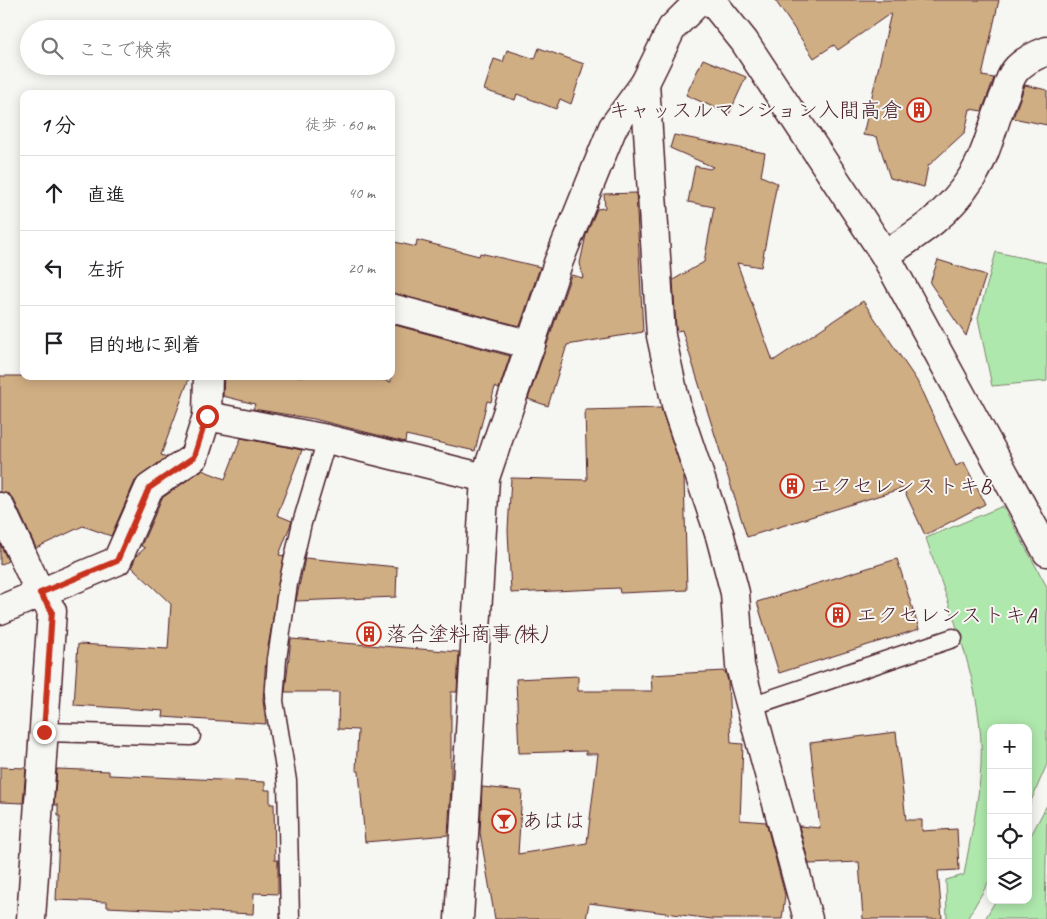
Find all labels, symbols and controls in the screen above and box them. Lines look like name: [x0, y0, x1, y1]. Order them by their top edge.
search box: [20, 20, 395, 75]
icon: search: [38, 34, 66, 62]
text: ここで検索: [78, 38, 173, 62]
place label: キャッスルマンション入間高倉: [608, 97, 902, 123]
building icon: キャッスルマンション入間高倉: [906, 97, 932, 123]
text: 1 分: [40, 112, 76, 138]
text: 徒歩 · 60 m: [305, 115, 375, 135]
icon: ahead: [40, 179, 68, 207]
text: 直進: [87, 183, 125, 207]
text: 40 m: [348, 183, 375, 203]
icon: left: [40, 254, 68, 282]
text: 左折: [87, 258, 125, 282]
text: 20 m: [348, 258, 375, 278]
icon: arrive: [40, 329, 68, 357]
text: 目的地に到着: [87, 333, 201, 357]
route start: [196, 405, 219, 428]
building icon: エクセレンストキB: [779, 473, 805, 499]
place label: エクセレンストキB: [810, 473, 993, 499]
building icon: エクセレンストキA: [825, 602, 851, 628]
place label: エクセレンストキA: [856, 602, 1038, 628]
building icon: 落合塗料商事(株): [356, 621, 382, 647]
place label: 落合塗料商事(株): [386, 621, 548, 647]
route end: [33, 721, 56, 744]
map controls: [987, 724, 1032, 904]
button: +: [987, 724, 1032, 769]
button: −: [987, 769, 1032, 814]
bar icon: あはは: [491, 808, 517, 834]
place label: あはは: [522, 808, 585, 834]
button: locate: [987, 814, 1032, 859]
button: layers: [987, 859, 1032, 904]

